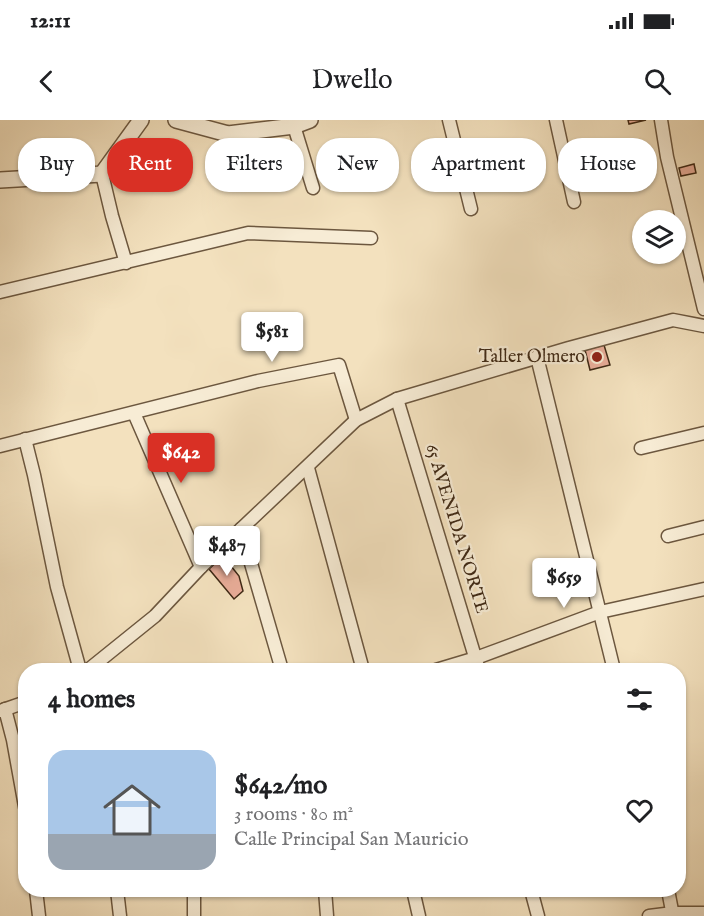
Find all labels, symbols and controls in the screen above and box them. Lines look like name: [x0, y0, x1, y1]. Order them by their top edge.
text: 12:11: [30, 7, 71, 35]
text: Dwello: [312, 64, 392, 98]
icon: back: [30, 65, 63, 98]
icon: search: [641, 65, 674, 98]
chip: Buy: [18, 138, 95, 192]
chip: Rent: [107, 138, 193, 192]
chip: Filters: [205, 138, 304, 192]
chip: New: [316, 138, 399, 192]
chip: Apartment: [411, 138, 546, 192]
chip: House: [558, 138, 657, 192]
map controls: [632, 210, 686, 264]
button: layers: [632, 210, 686, 264]
pin: $581: [236, 312, 308, 363]
text: $581: [255, 319, 289, 344]
place label: Taller Olmero: [479, 346, 585, 369]
marker: Taller Olmero: [590, 350, 604, 364]
pin: $642: [145, 433, 217, 484]
text: $642: [162, 440, 200, 465]
street label: 65 AVENIDA NORTE: [419, 441, 493, 617]
pin: $487: [191, 526, 263, 577]
text: $487: [208, 533, 246, 558]
pin: $659: [528, 558, 600, 609]
text: $659: [546, 565, 582, 590]
text: 4 homes: [48, 683, 135, 716]
icon: filters: [623, 683, 656, 716]
text: $642/mo: [234, 769, 327, 802]
icon: home: [96, 774, 168, 846]
icon: heart: [623, 794, 656, 827]
text: 3 rooms · 80 m²: [234, 802, 353, 827]
text: Calle Principal San Mauricio: [234, 827, 468, 852]

